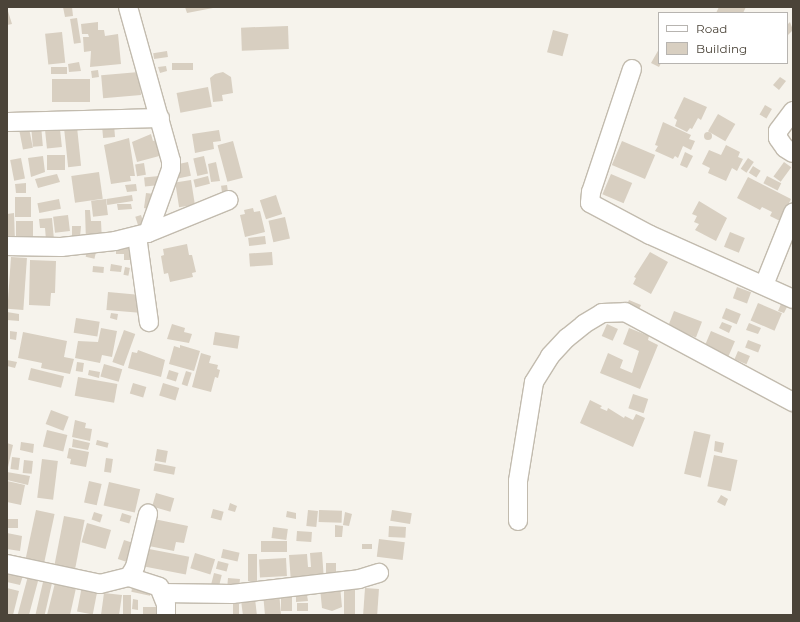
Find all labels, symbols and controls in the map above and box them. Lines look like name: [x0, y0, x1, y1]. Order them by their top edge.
legend: [658, 12, 788, 64]
text: Road: [696, 21, 727, 36]
text: Building: [696, 41, 747, 56]

